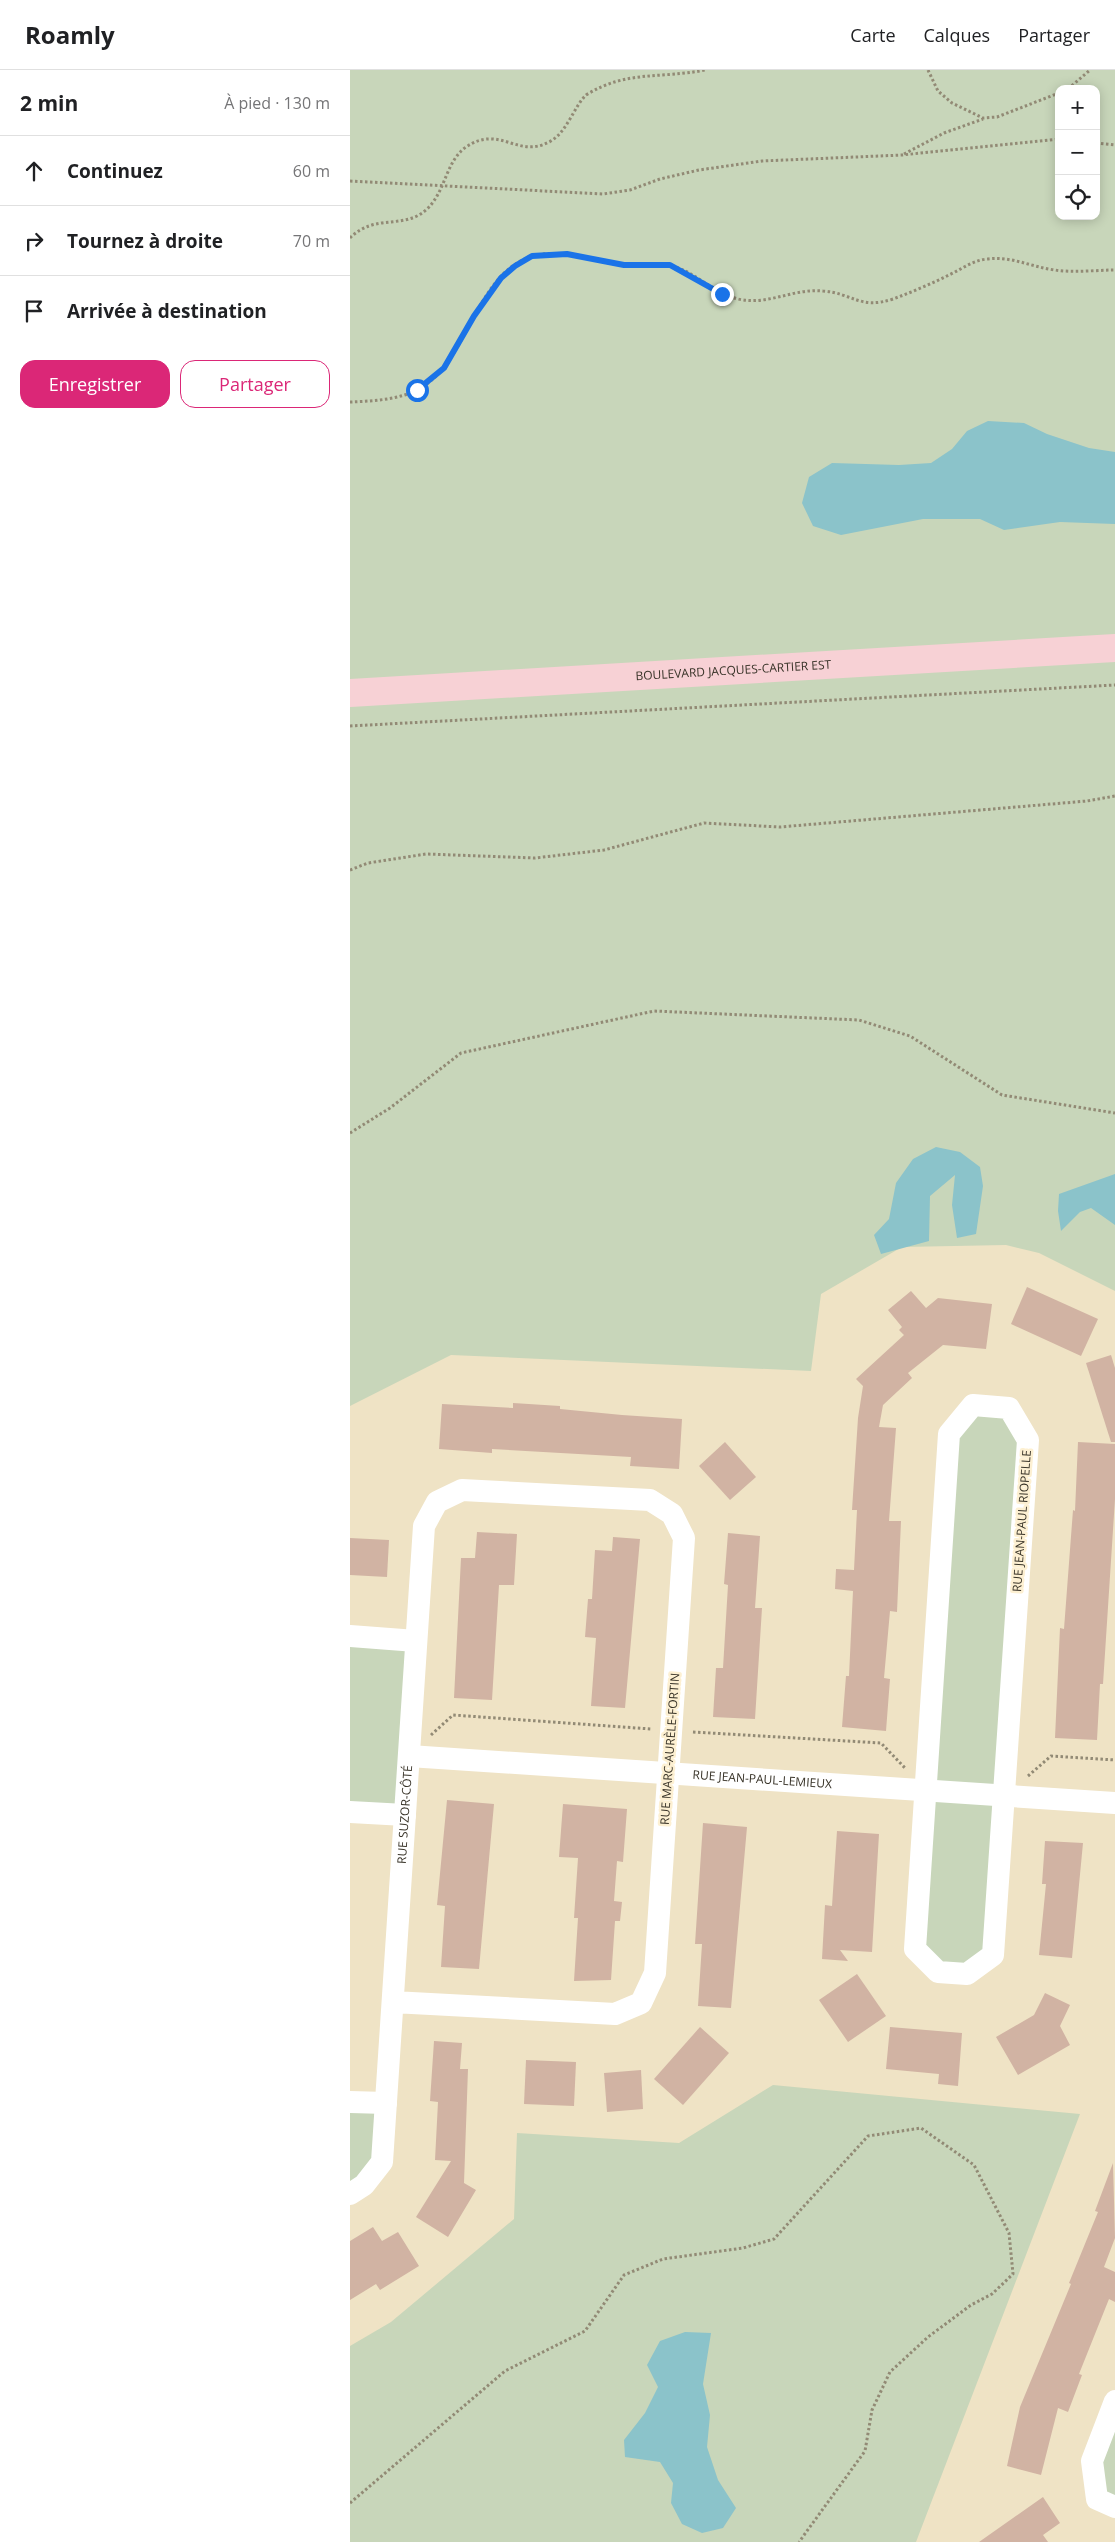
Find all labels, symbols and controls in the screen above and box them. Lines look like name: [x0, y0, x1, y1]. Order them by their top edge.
text: Roamly: [25, 18, 115, 51]
text: Carte: [850, 23, 896, 47]
text: Calques: [924, 23, 990, 47]
text: Partager: [1018, 23, 1090, 47]
map controls: [1055, 85, 1100, 220]
button: +: [1055, 85, 1100, 130]
text: 2 min: [20, 89, 78, 117]
text: À pied · 130 m: [224, 92, 330, 114]
button: −: [1055, 130, 1100, 175]
icon: ahead: [20, 157, 48, 185]
text: Continuez: [67, 158, 163, 184]
text: 60 m: [293, 160, 330, 182]
button: locate: [1055, 175, 1100, 220]
icon: right: [20, 227, 48, 255]
text: Tournez à droite: [67, 228, 223, 254]
text: 70 m: [293, 230, 330, 252]
route end: [711, 283, 734, 306]
icon: arrive: [20, 297, 48, 325]
text: Arrivée à destination: [67, 298, 267, 324]
button: Enregistrer: [20, 360, 170, 408]
button: Partager: [180, 360, 330, 408]
route start: [406, 379, 429, 402]
street label: BOULEVARD JACQUES-CARTIER EST: [635, 656, 832, 684]
street label: RUE JEAN-PAUL RIOPELLE: [1008, 1449, 1035, 1593]
street label: RUE MARC-AURÈLE-FORTIN: [656, 1672, 683, 1826]
street label: RUE SUZOR-CÔTÉ: [393, 1765, 416, 1865]
street label: RUE JEAN-PAUL-LEMIEUX: [692, 1766, 832, 1792]

